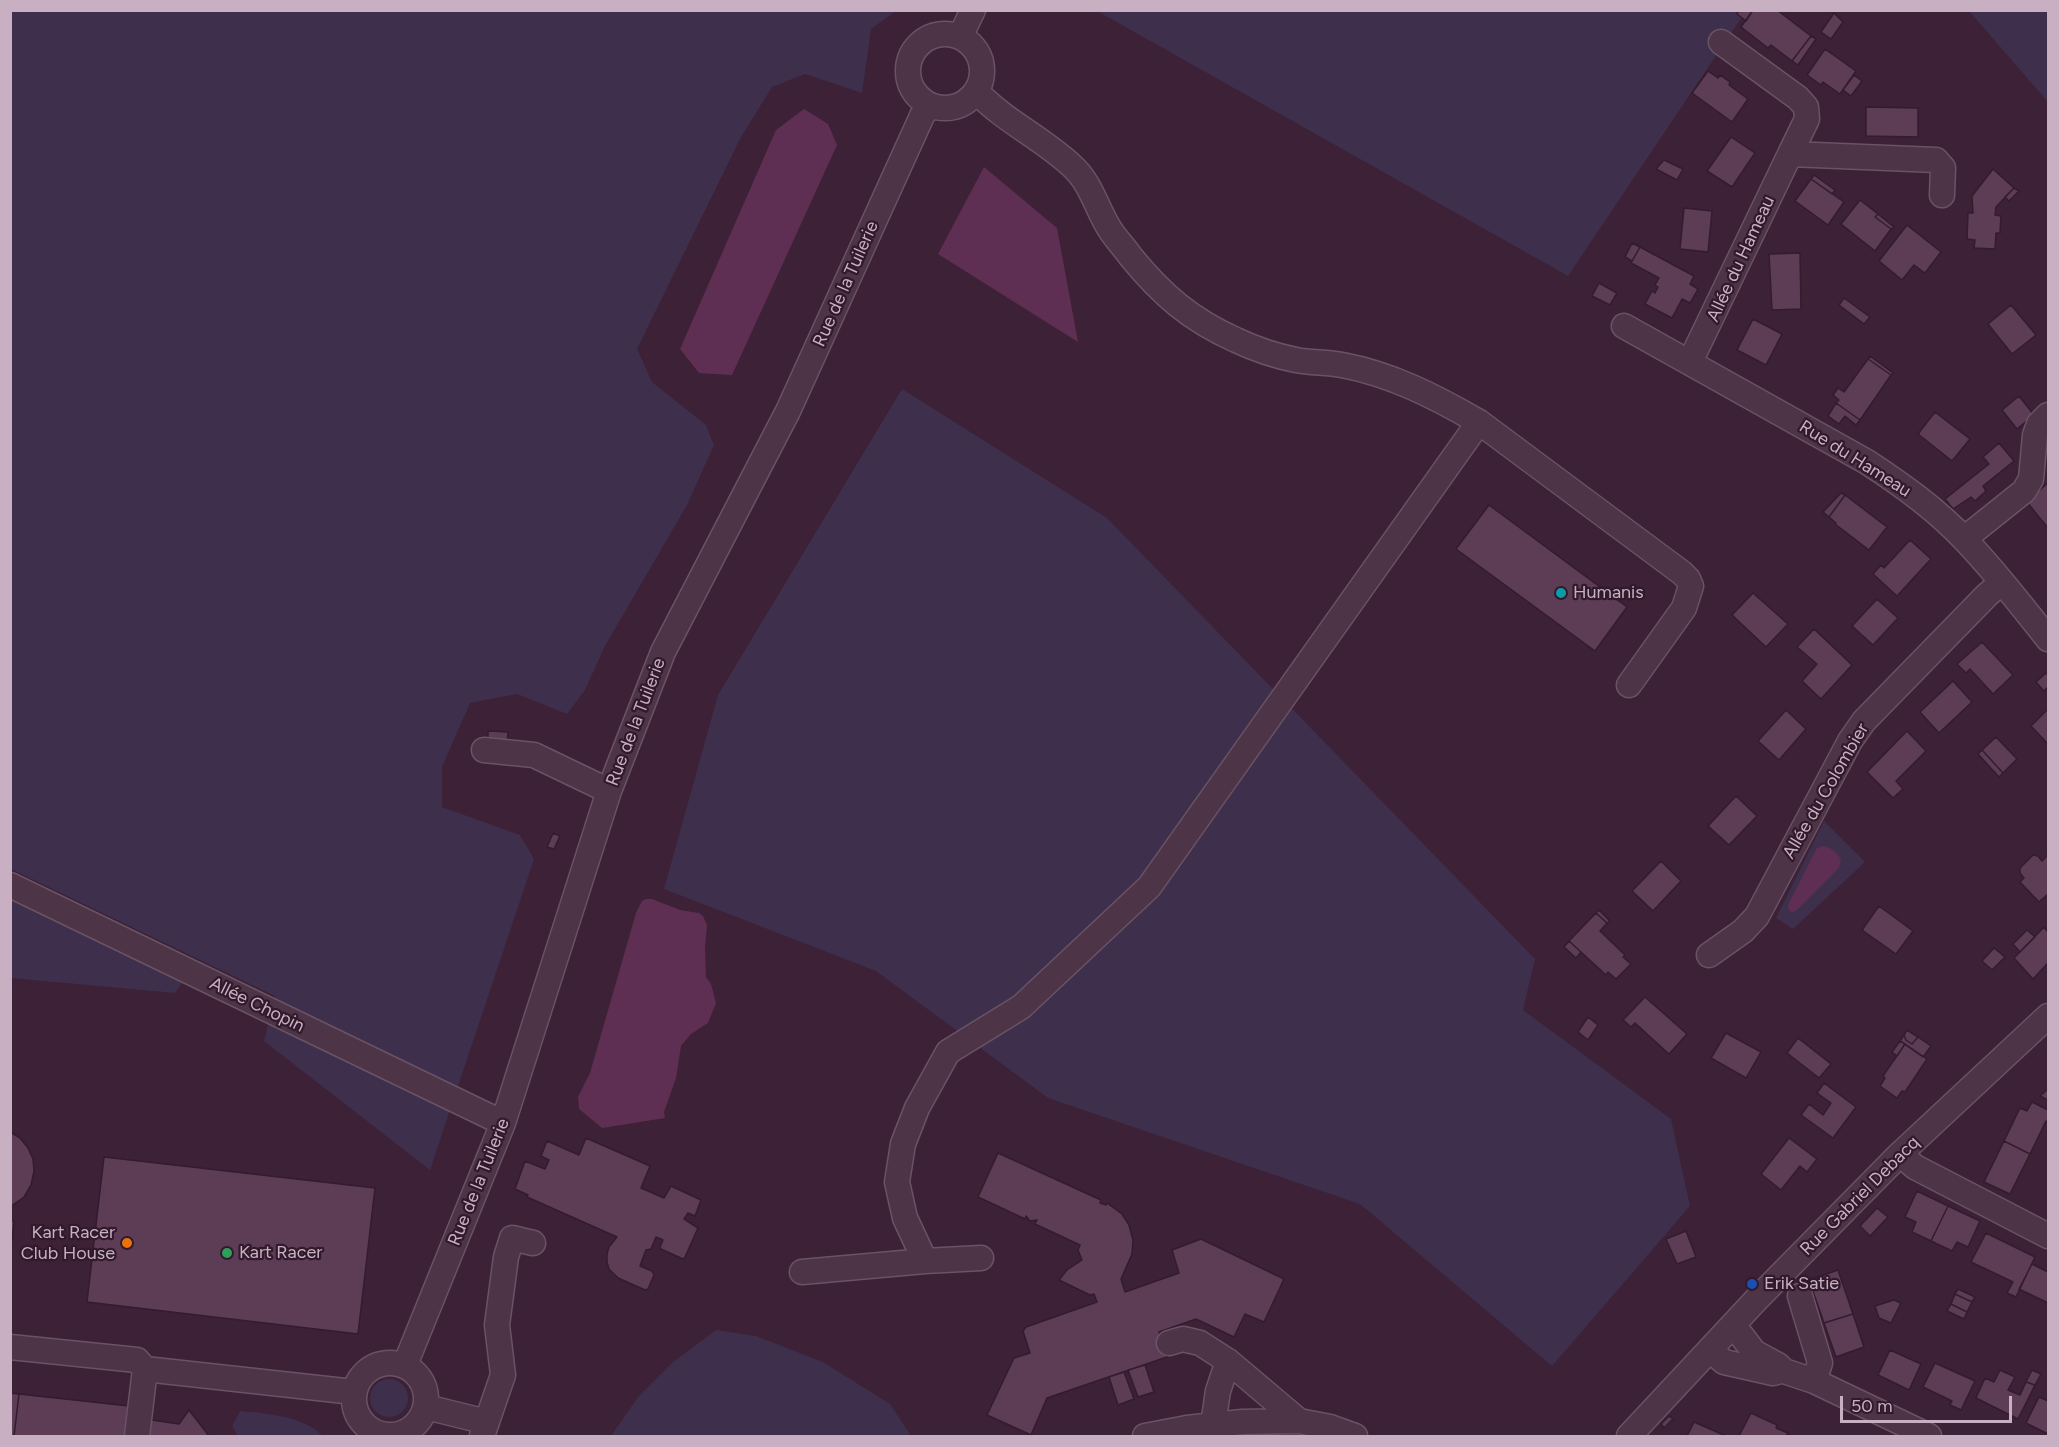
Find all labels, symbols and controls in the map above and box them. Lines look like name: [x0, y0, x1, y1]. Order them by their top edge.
street label: Allée du Hameau: [1702, 193, 1780, 325]
street label: Rue de la Tuilerie: [809, 218, 883, 350]
street label: Rue du Hameau: [1795, 416, 1915, 502]
place label: Humanis: [1573, 582, 1644, 604]
marker: Humanis: [1554, 586, 1568, 600]
street label: Rue de la Tuilerie: [602, 655, 670, 789]
street label: Allée du Colombier: [1778, 719, 1874, 863]
street label: Allée Chopin: [206, 973, 308, 1037]
street label: Rue de la Tuilerie: [444, 1115, 514, 1249]
street label: Rue Gabriel Debacq: [1796, 1132, 1924, 1260]
place label: Kart Racer Club House: [21, 1222, 115, 1264]
marker: Kart Racer Club House: [120, 1236, 134, 1250]
place label: Kart Racer: [239, 1242, 322, 1264]
marker: Kart Racer: [220, 1246, 234, 1260]
place label: Erik Satie: [1764, 1273, 1839, 1295]
marker: Erik Satie: [1745, 1277, 1759, 1291]
scale bar: [1843, 1384, 2016, 1422]
text: 50 m: [1851, 1395, 1893, 1417]

